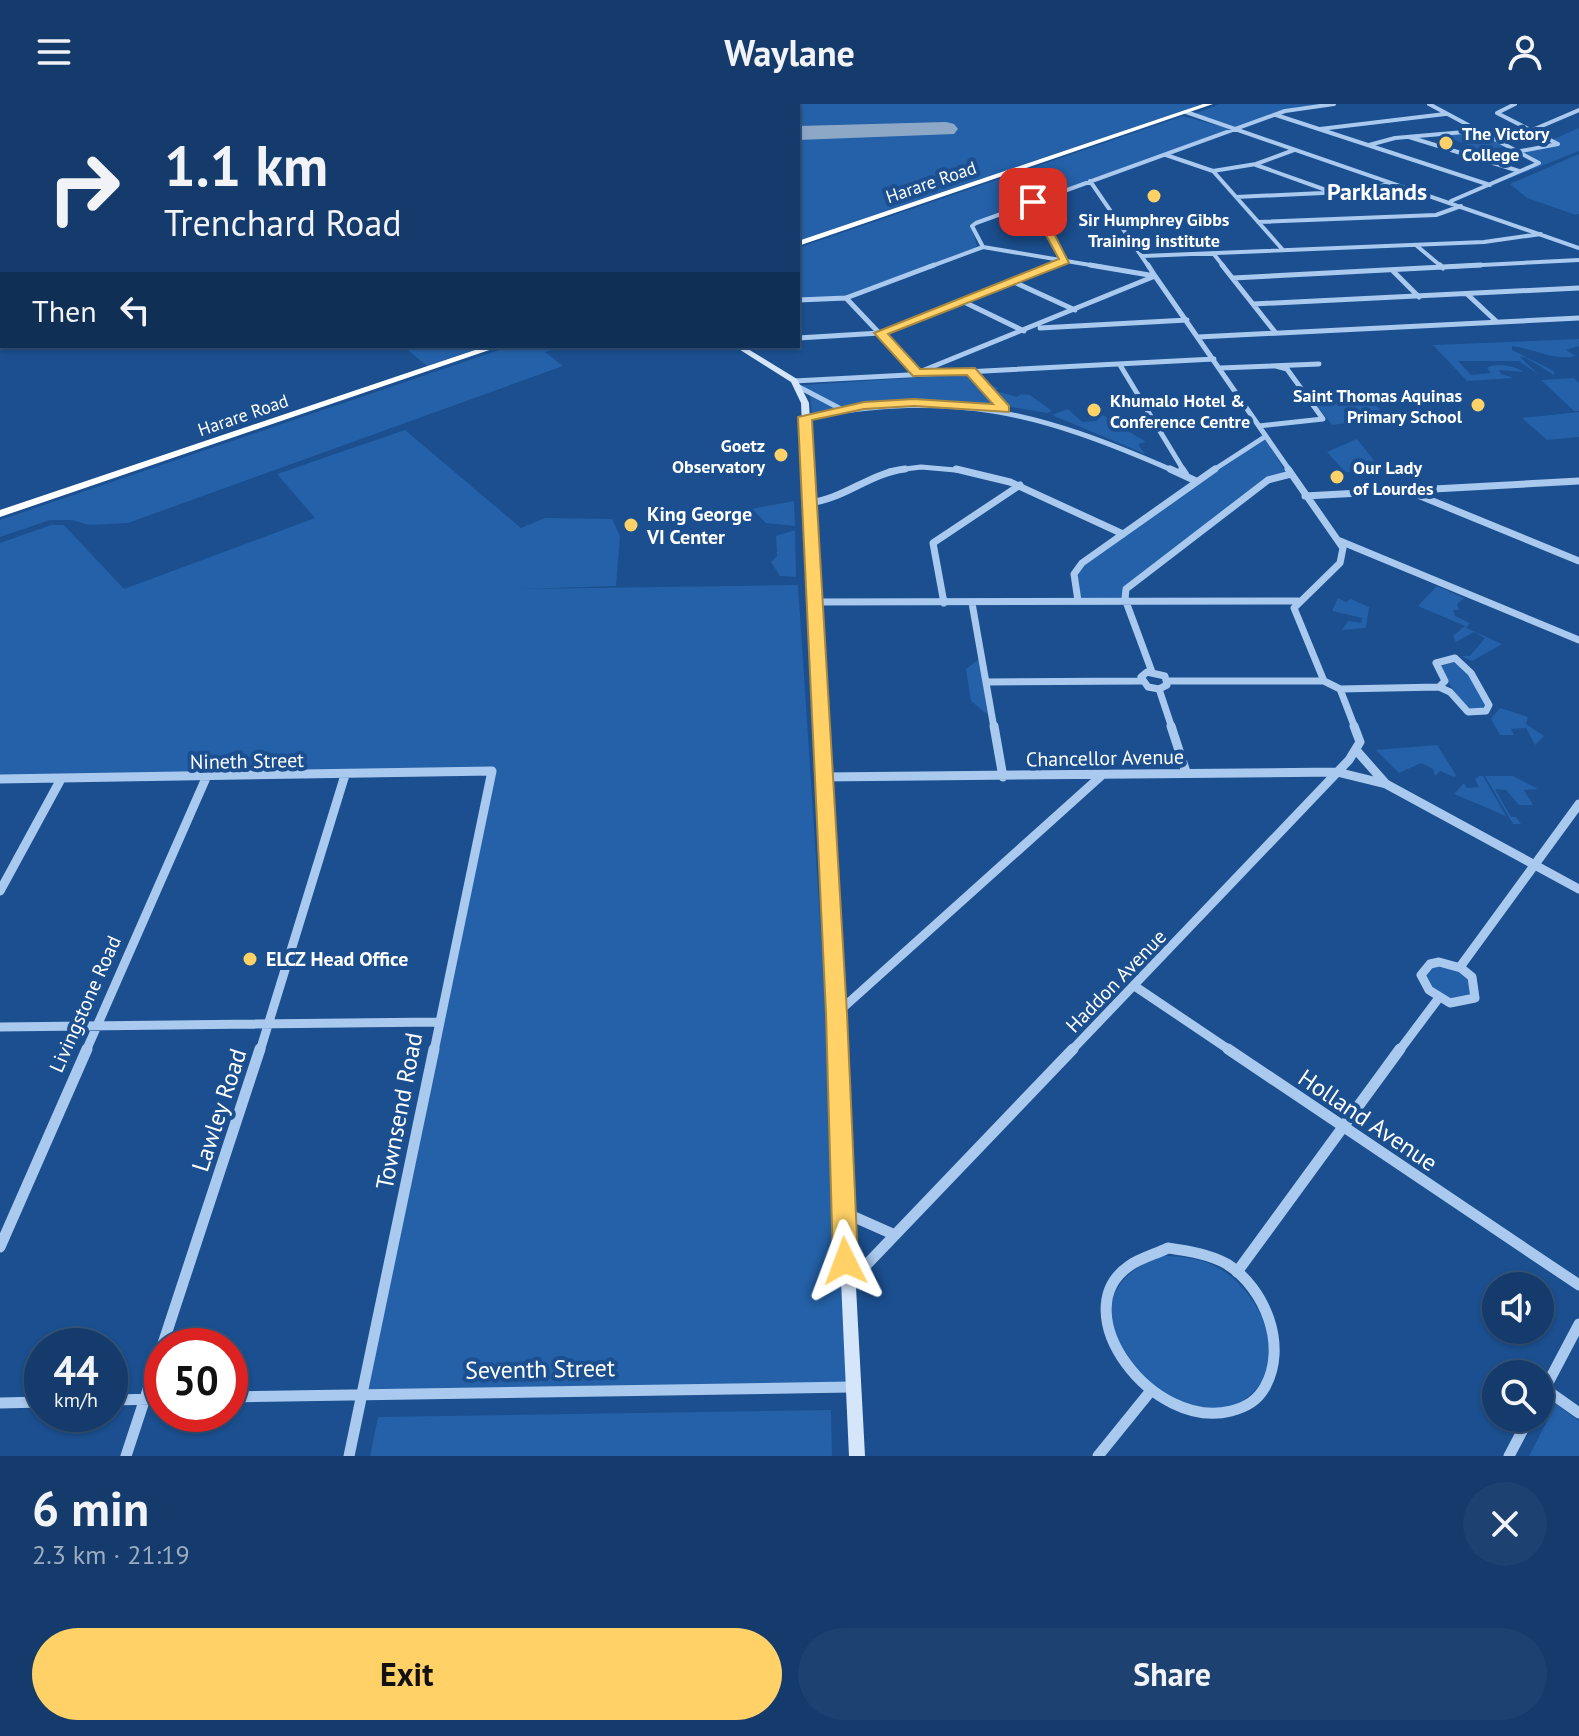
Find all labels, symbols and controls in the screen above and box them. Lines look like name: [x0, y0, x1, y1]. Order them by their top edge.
text: Waylane: [724, 29, 855, 76]
icon: menu: [32, 30, 76, 74]
icon: person: [1503, 30, 1547, 74]
place label: The Victory College: [1462, 122, 1550, 166]
text: 1.1 km: [164, 129, 328, 201]
marker: The Victory College: [1437, 134, 1455, 152]
icon: right: [32, 136, 136, 240]
street label: Harare Road: [883, 156, 979, 208]
pin: [999, 168, 1067, 236]
district label: Parklands: [1327, 176, 1427, 207]
icon: arrive: [1011, 180, 1055, 224]
marker: Sir Humphrey Gibbs Training institute: [1145, 187, 1163, 205]
text: Trenchard Road: [164, 199, 402, 246]
place label: Sir Humphrey Gibbs Training institute: [1079, 208, 1230, 252]
icon: left: [113, 288, 157, 332]
text: Then: [32, 291, 97, 330]
place label: Saint Thomas Aquinas Primary School: [1293, 384, 1463, 428]
street label: Harare Road: [195, 389, 291, 441]
place label: Khumalo Hotel & Conference Centre: [1110, 389, 1250, 433]
marker: Saint Thomas Aquinas Primary School: [1469, 396, 1487, 414]
marker: Khumalo Hotel & Conference Centre: [1085, 401, 1103, 419]
place label: Goetz Observatory: [672, 434, 765, 478]
marker: Goetz Observatory: [772, 446, 790, 464]
place label: Our Lady of Lourdes: [1353, 456, 1434, 500]
marker: Our Lady of Lourdes: [1328, 468, 1346, 486]
place label: King George VI Center: [646, 501, 752, 550]
marker: King George VI Center: [622, 516, 640, 534]
street label: Chancellor Avenue: [1026, 744, 1184, 772]
street label: Nineth Street: [190, 747, 304, 775]
street label: Haddon Avenue: [1060, 924, 1172, 1038]
street label: Livingstone Road: [43, 932, 127, 1076]
place label: ELCZ Head Office: [266, 946, 409, 972]
marker: ELCZ Head Office: [241, 950, 259, 968]
street label: Townsend Road: [369, 1030, 429, 1192]
street label: Lawley Road: [185, 1044, 253, 1176]
street label: Holland Avenue: [1292, 1062, 1444, 1178]
position arrow: [803, 1219, 887, 1303]
map controls: [1482, 1272, 1554, 1432]
button: sound: [1482, 1272, 1554, 1344]
speed limit sign: 50: [144, 1328, 248, 1432]
text: 44: [53, 1344, 99, 1396]
street label: Seventh Street: [465, 1352, 615, 1386]
button: search: [1482, 1360, 1554, 1432]
text: km/h: [54, 1387, 98, 1413]
text: 6 min: [32, 1477, 149, 1539]
button: close: [1463, 1482, 1547, 1566]
text: 2.3 km · 21:19: [32, 1538, 190, 1571]
button: Exit: [32, 1628, 782, 1720]
button: Share: [798, 1628, 1547, 1720]

